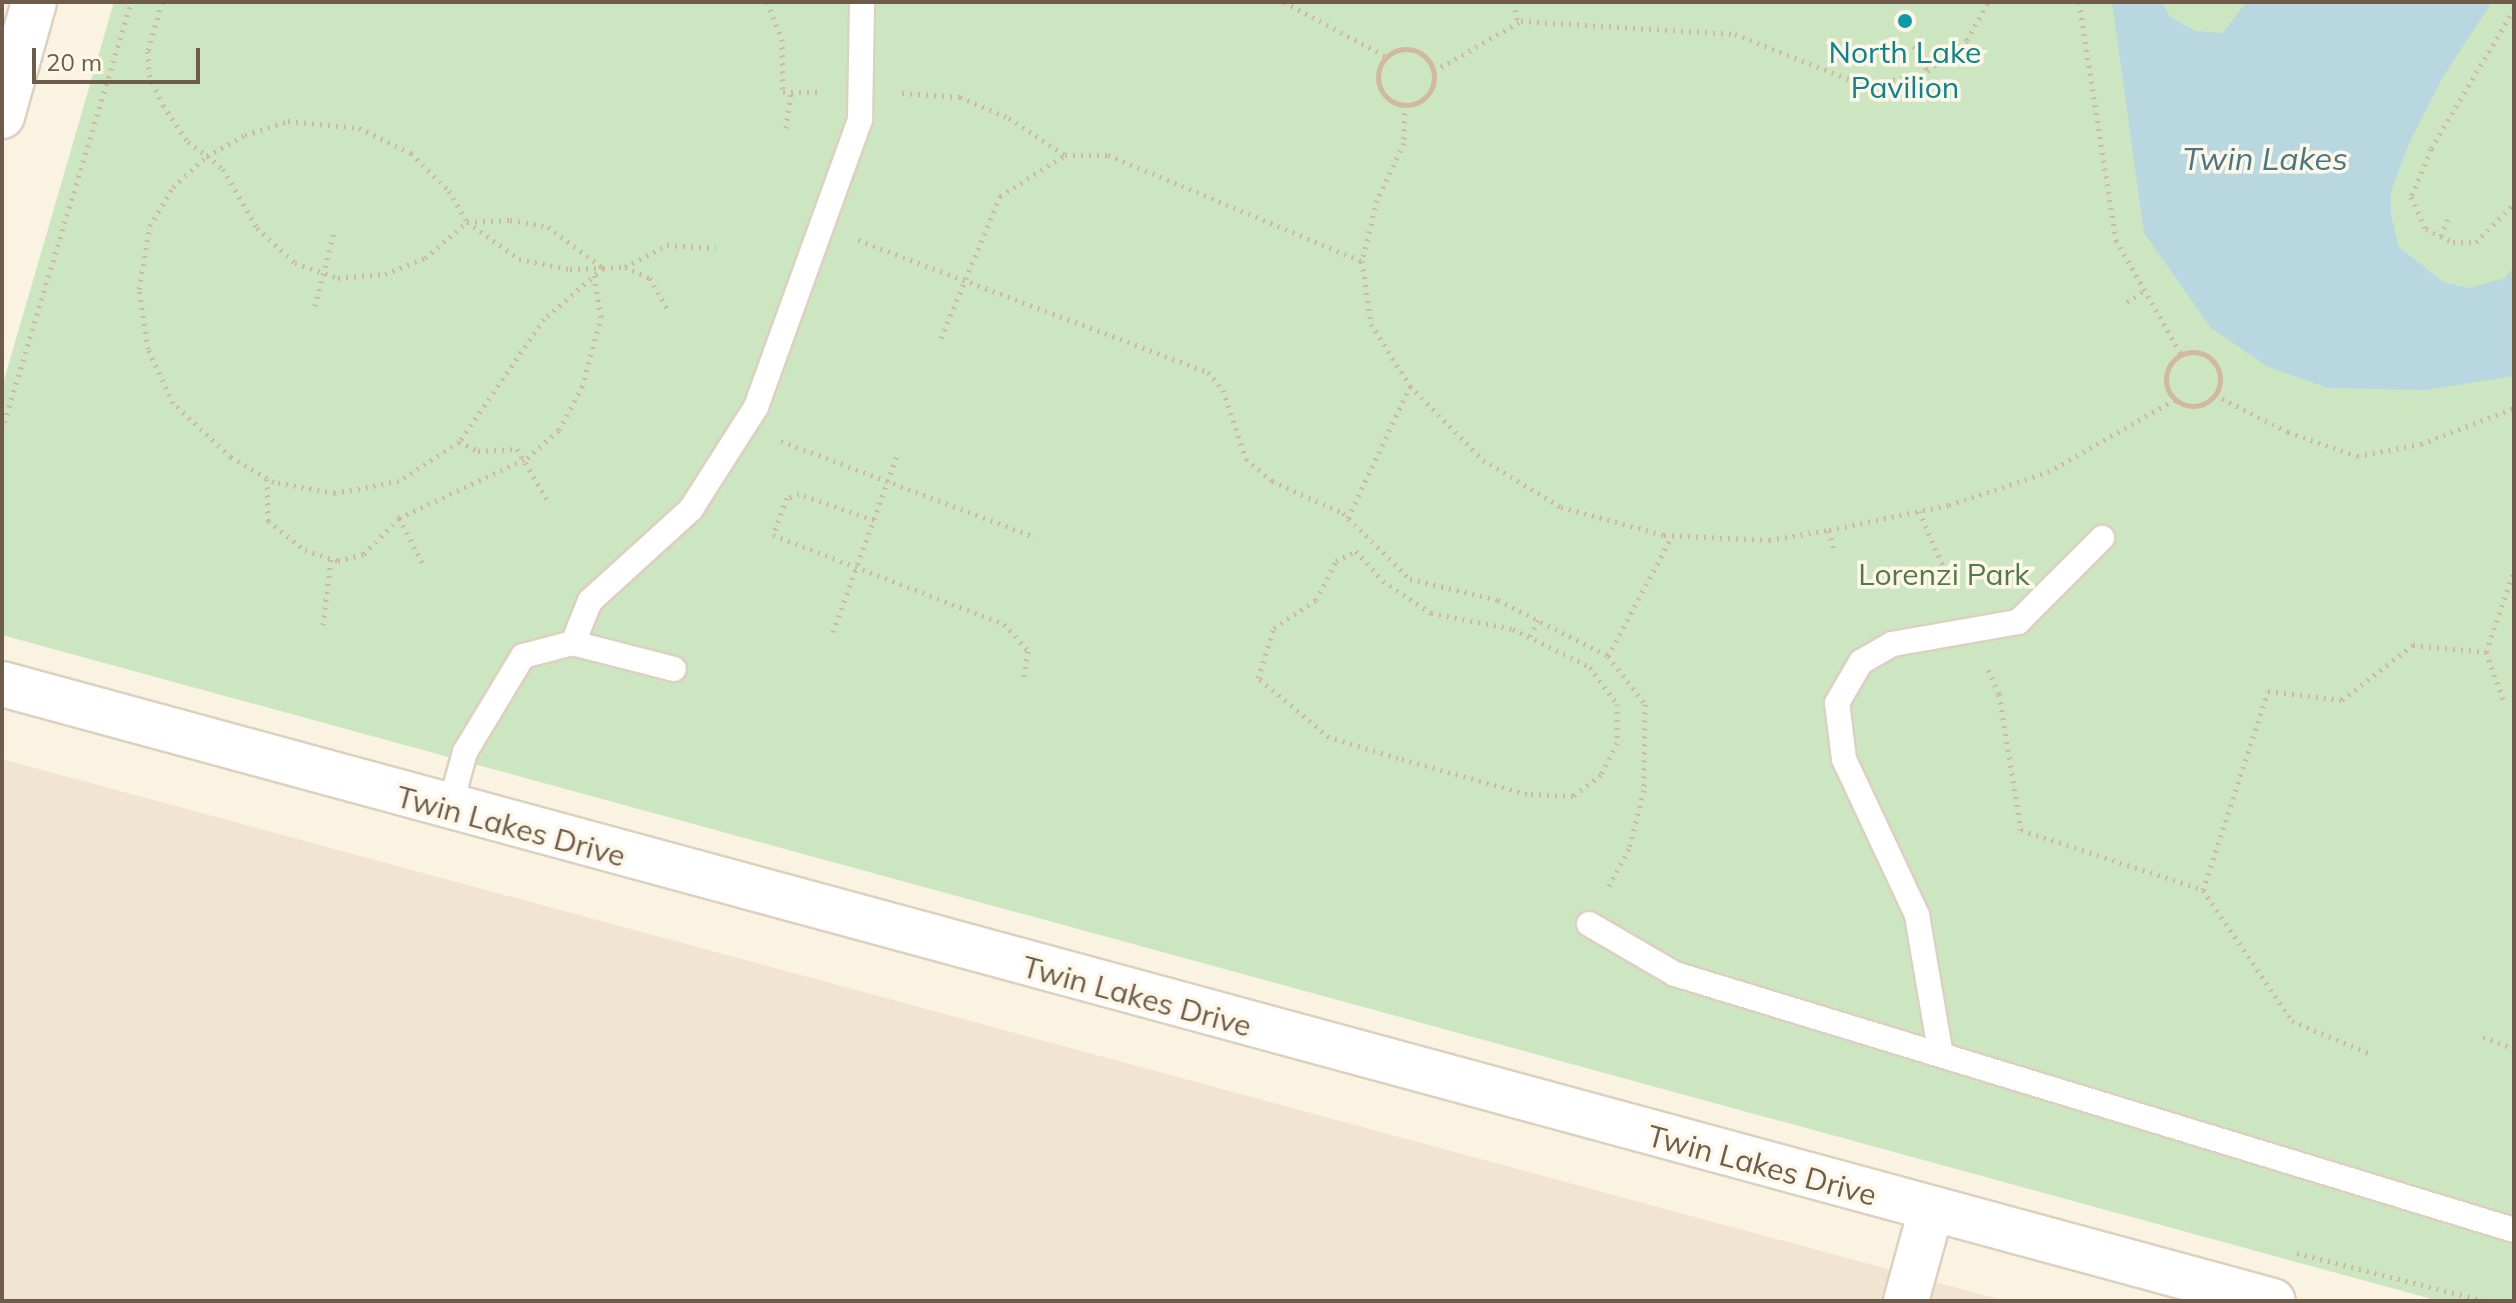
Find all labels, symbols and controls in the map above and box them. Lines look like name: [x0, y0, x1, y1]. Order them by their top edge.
marker: North Lake Pavilion: [1896, 12, 1914, 30]
scale bar: [36, 32, 204, 82]
place label: North Lake Pavilion: [1829, 34, 1981, 104]
text: 20 m: [46, 47, 102, 77]
water label: Twin Lakes: [2182, 139, 2348, 177]
park label: Lorenzi Park: [1858, 556, 2030, 592]
street label: Twin Lakes Drive: [393, 778, 629, 874]
street label: Twin Lakes Drive: [1019, 948, 1255, 1044]
street label: Twin Lakes Drive: [1644, 1117, 1880, 1213]

